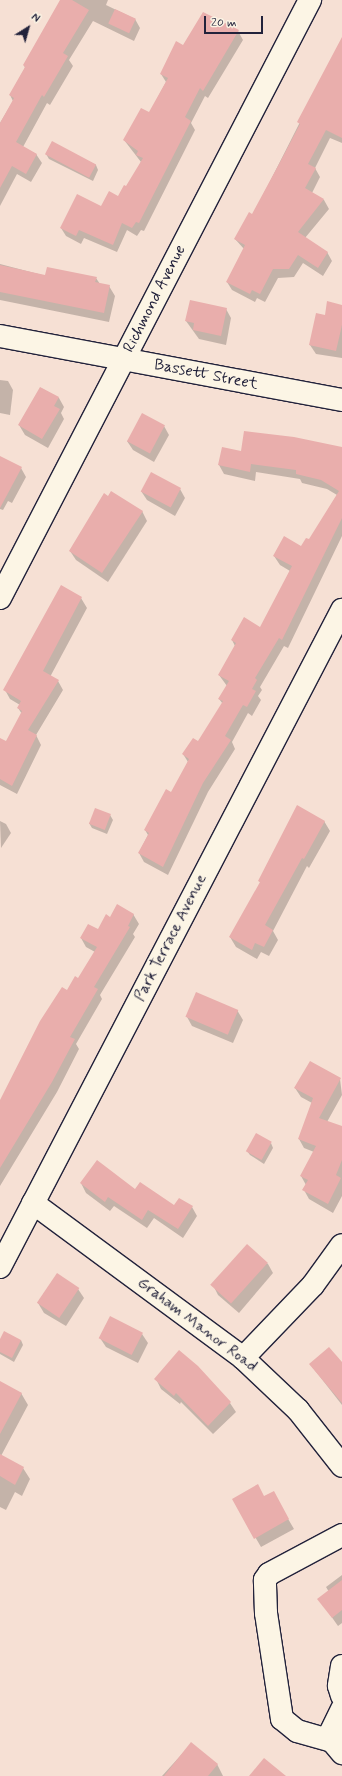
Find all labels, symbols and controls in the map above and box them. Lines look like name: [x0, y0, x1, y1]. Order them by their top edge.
north arrow: [8, 8, 48, 48]
scale bar: [206, 8, 265, 34]
text: N: [28, 11, 42, 26]
text: 20 m: [211, 15, 237, 31]
street label: Richmond Avenue: [119, 241, 191, 357]
street label: Bassett Street: [152, 356, 260, 394]
street label: Park Terrace Avenue: [131, 871, 211, 1005]
street label: Graham Manor Road: [136, 1276, 258, 1374]

